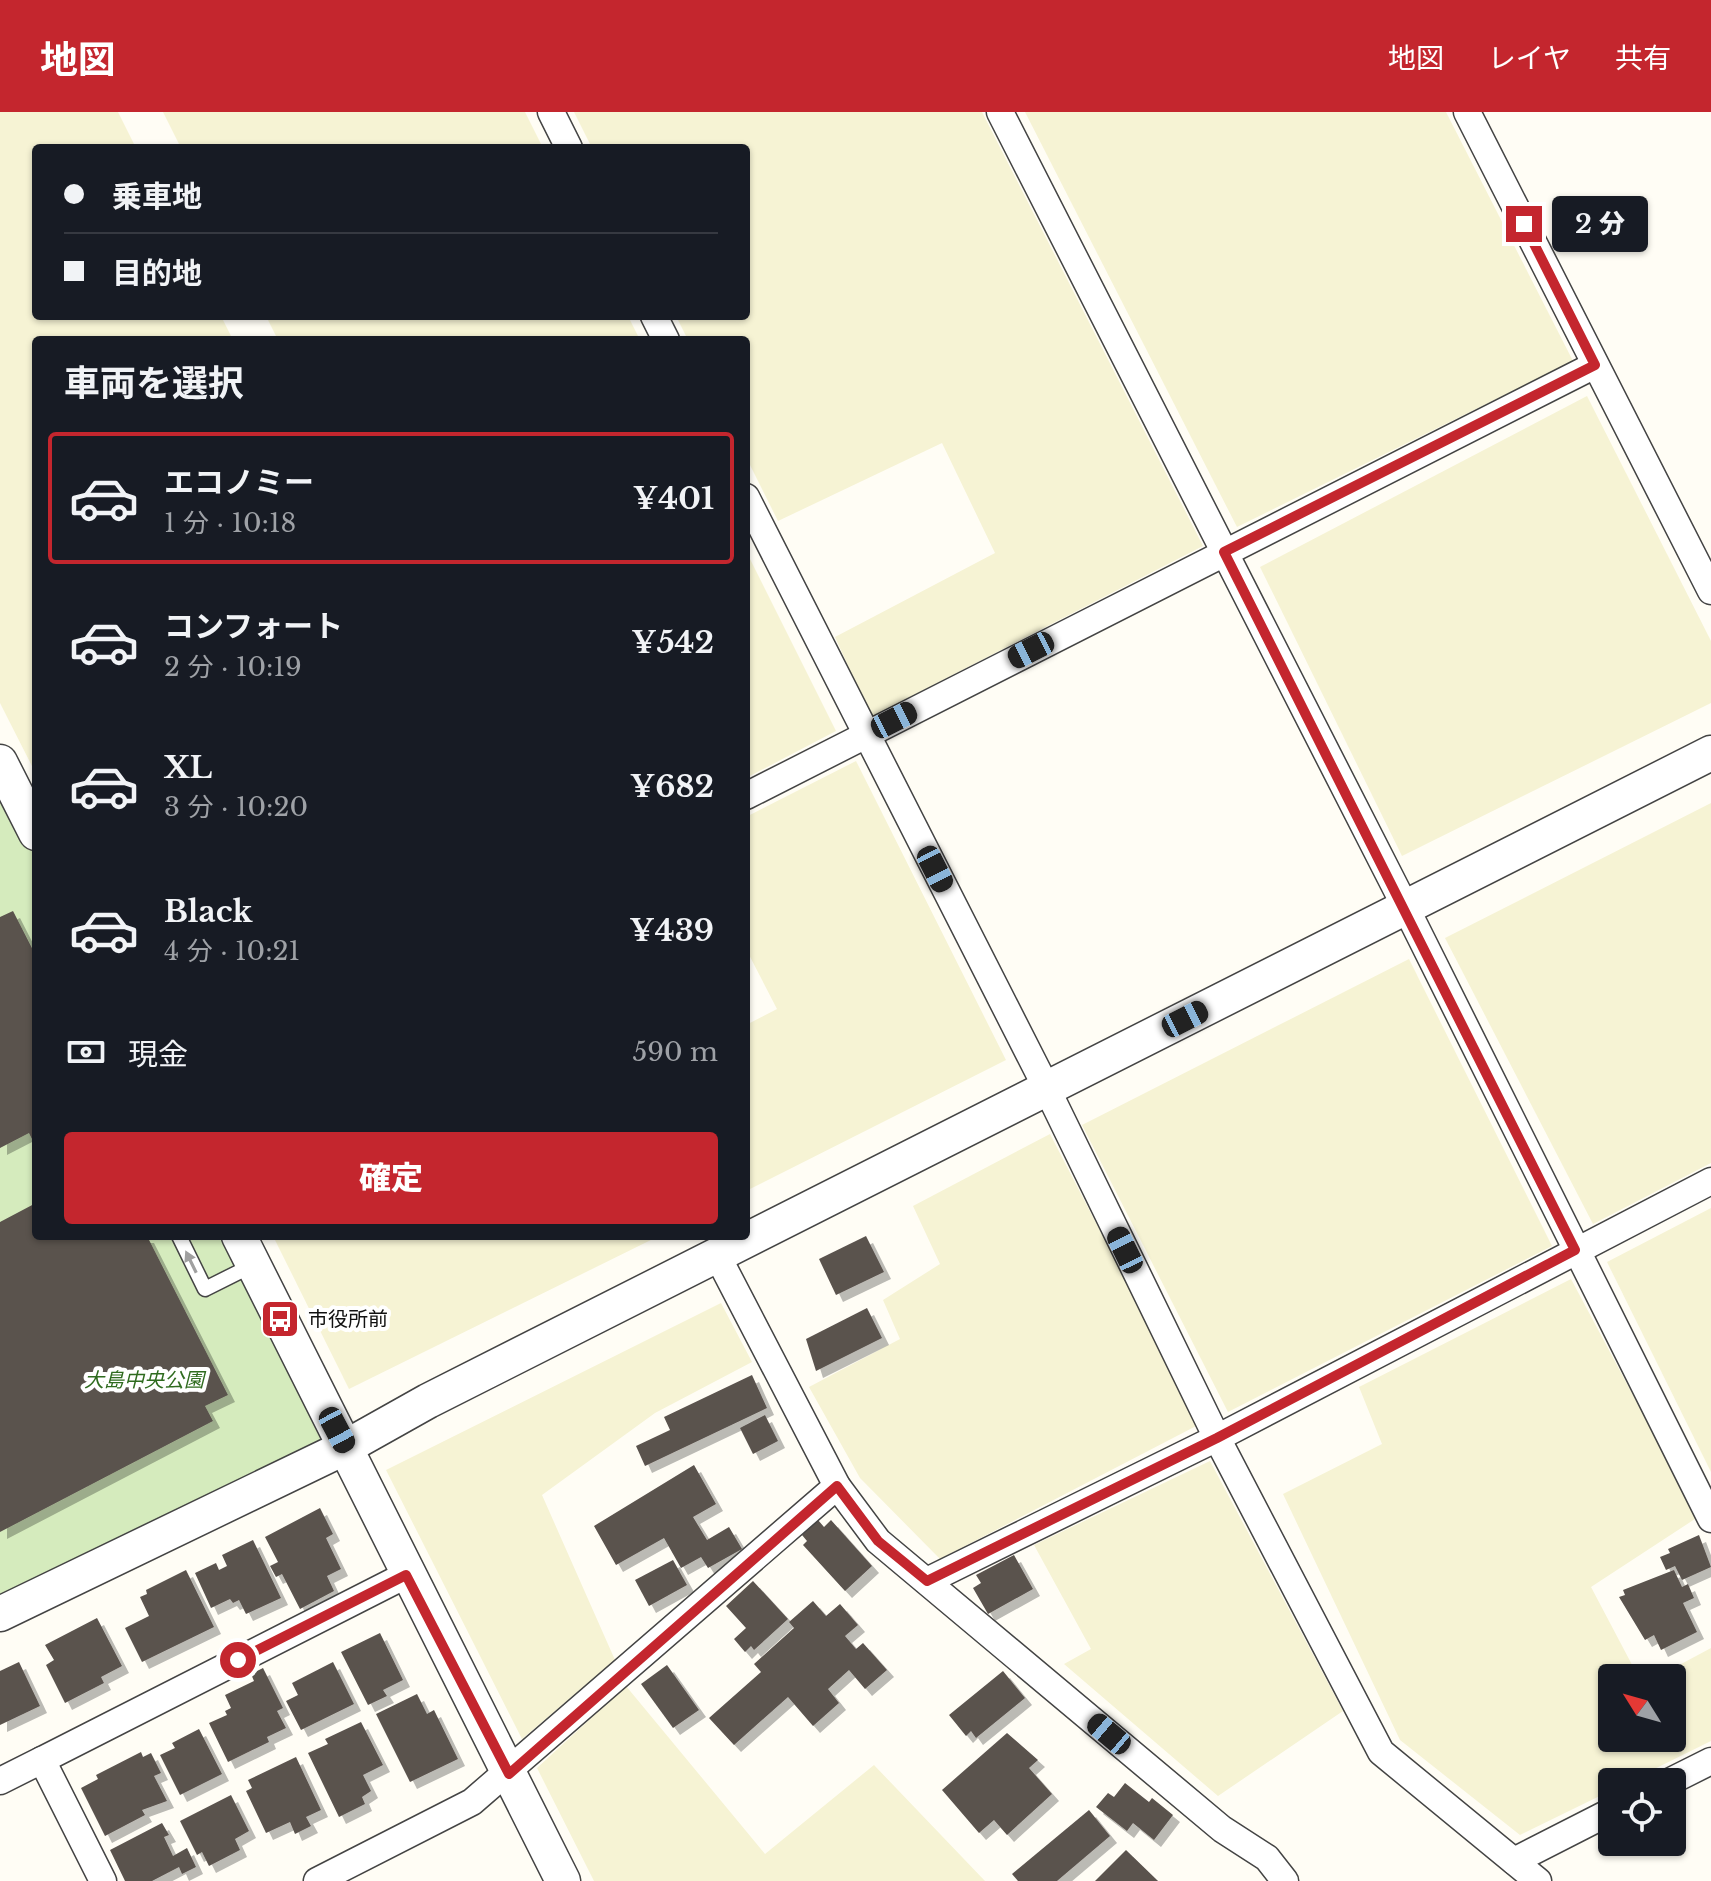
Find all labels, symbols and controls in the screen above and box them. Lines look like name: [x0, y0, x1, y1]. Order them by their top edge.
text: 地図: [40, 36, 116, 83]
text: 地図: [1388, 41, 1444, 76]
text: レイヤ: [1488, 41, 1571, 76]
text: 共有: [1615, 41, 1671, 76]
text: 乗車地: [112, 178, 202, 215]
callout: 2 分: [1552, 196, 1648, 252]
route end: [1506, 206, 1542, 242]
text: 2 分: [1575, 208, 1625, 240]
text: 目的地: [112, 255, 202, 292]
text: 車両を選択: [64, 361, 244, 406]
icon: car: [68, 462, 140, 534]
text: エコノミー: [164, 464, 314, 501]
text: ¥401: [633, 480, 714, 517]
text: 1 分 · 10:18: [164, 507, 296, 539]
icon: car: [68, 606, 140, 678]
text: コンフォート: [164, 608, 343, 645]
text: ¥542: [631, 624, 714, 661]
car: [1004, 628, 1058, 672]
text: 2 分 · 10:19: [164, 651, 302, 683]
car: [867, 698, 921, 742]
text: XL: [164, 749, 212, 786]
icon: car: [68, 750, 140, 822]
text: ¥682: [630, 768, 714, 805]
text: 3 分 · 10:20: [164, 791, 308, 823]
car: [913, 842, 957, 896]
text: Black: [164, 893, 252, 930]
icon: car: [68, 894, 140, 966]
text: ¥439: [629, 912, 714, 949]
text: 4 分 · 10:21: [164, 935, 300, 967]
car: [1158, 997, 1212, 1041]
icon: cash: [64, 1030, 108, 1074]
text: 現金: [128, 1036, 188, 1073]
text: 590 m: [633, 1036, 718, 1068]
button: 確定: [64, 1132, 718, 1224]
car: [1104, 1223, 1146, 1277]
one-way arrow: [184, 1250, 198, 1273]
bus stop icon: 市役所前: [259, 1298, 301, 1340]
place label: 市役所前: [308, 1307, 388, 1331]
park label: 大島中央公園: [84, 1368, 207, 1392]
car: [315, 1403, 359, 1457]
route start: [220, 1642, 256, 1678]
north arrow: [1598, 1664, 1686, 1752]
map controls: [1598, 1664, 1686, 1856]
car: [1083, 1709, 1135, 1759]
button: locate: [1598, 1768, 1686, 1856]

